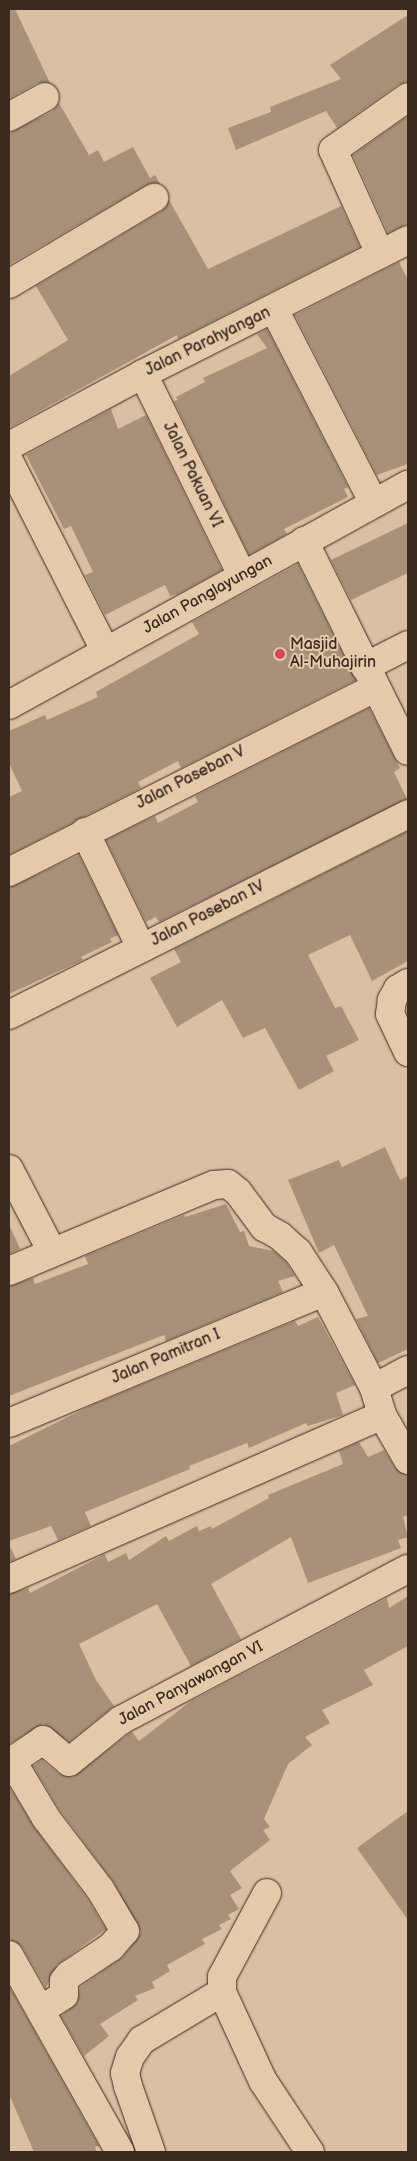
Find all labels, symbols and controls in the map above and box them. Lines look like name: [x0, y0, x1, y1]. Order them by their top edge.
street label: Jalan Parahyangan: [142, 303, 274, 381]
street label: Jalan Pakuan VI: [158, 419, 226, 531]
street label: Jalan Panglayungan: [140, 552, 276, 638]
place label: Masjid Al-Muhajirin: [290, 635, 376, 673]
marker: Masjid Al-Muhajirin: [274, 648, 286, 660]
street label: Jalan Paseban V: [133, 742, 249, 814]
street label: Jalan Paseban IV: [148, 877, 268, 951]
street label: Jalan Pamitran I: [109, 1325, 223, 1389]
street label: Jalan Panyawangan VI: [115, 1638, 267, 1730]

